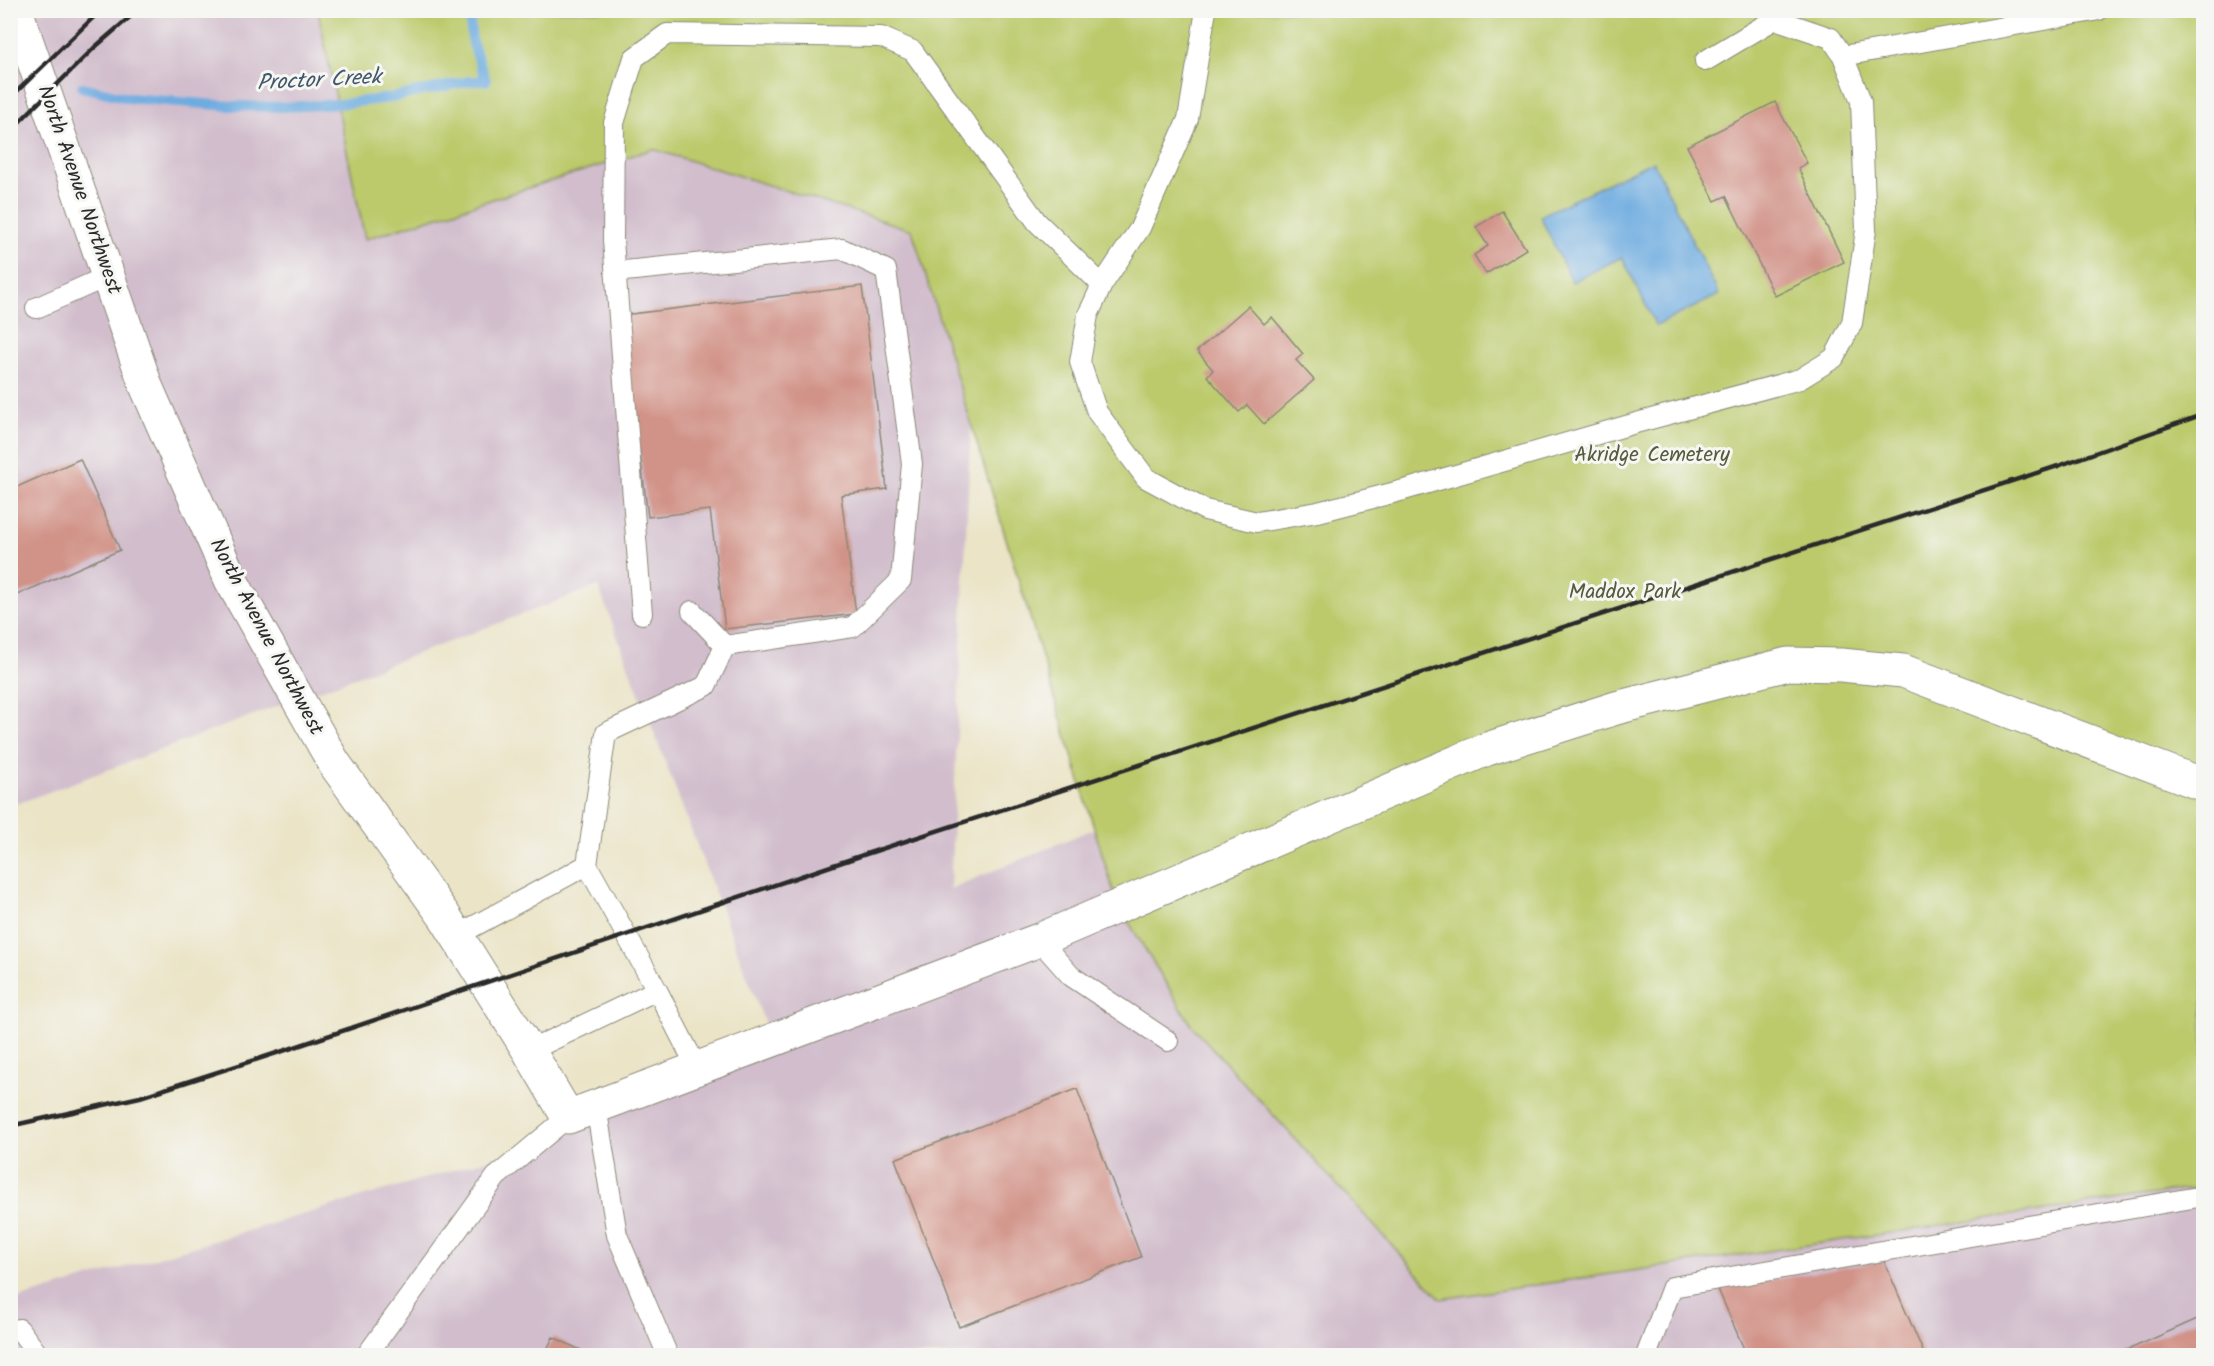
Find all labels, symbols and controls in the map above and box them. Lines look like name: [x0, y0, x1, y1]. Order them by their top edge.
water label: Proctor Creek: [256, 60, 386, 102]
street label: North Avenue Northwest: [28, 81, 131, 300]
park label: Akridge Cemetery: [1574, 439, 1730, 472]
street label: North Avenue Northwest: [200, 532, 332, 742]
park label: Maddox Park: [1569, 576, 1681, 609]

